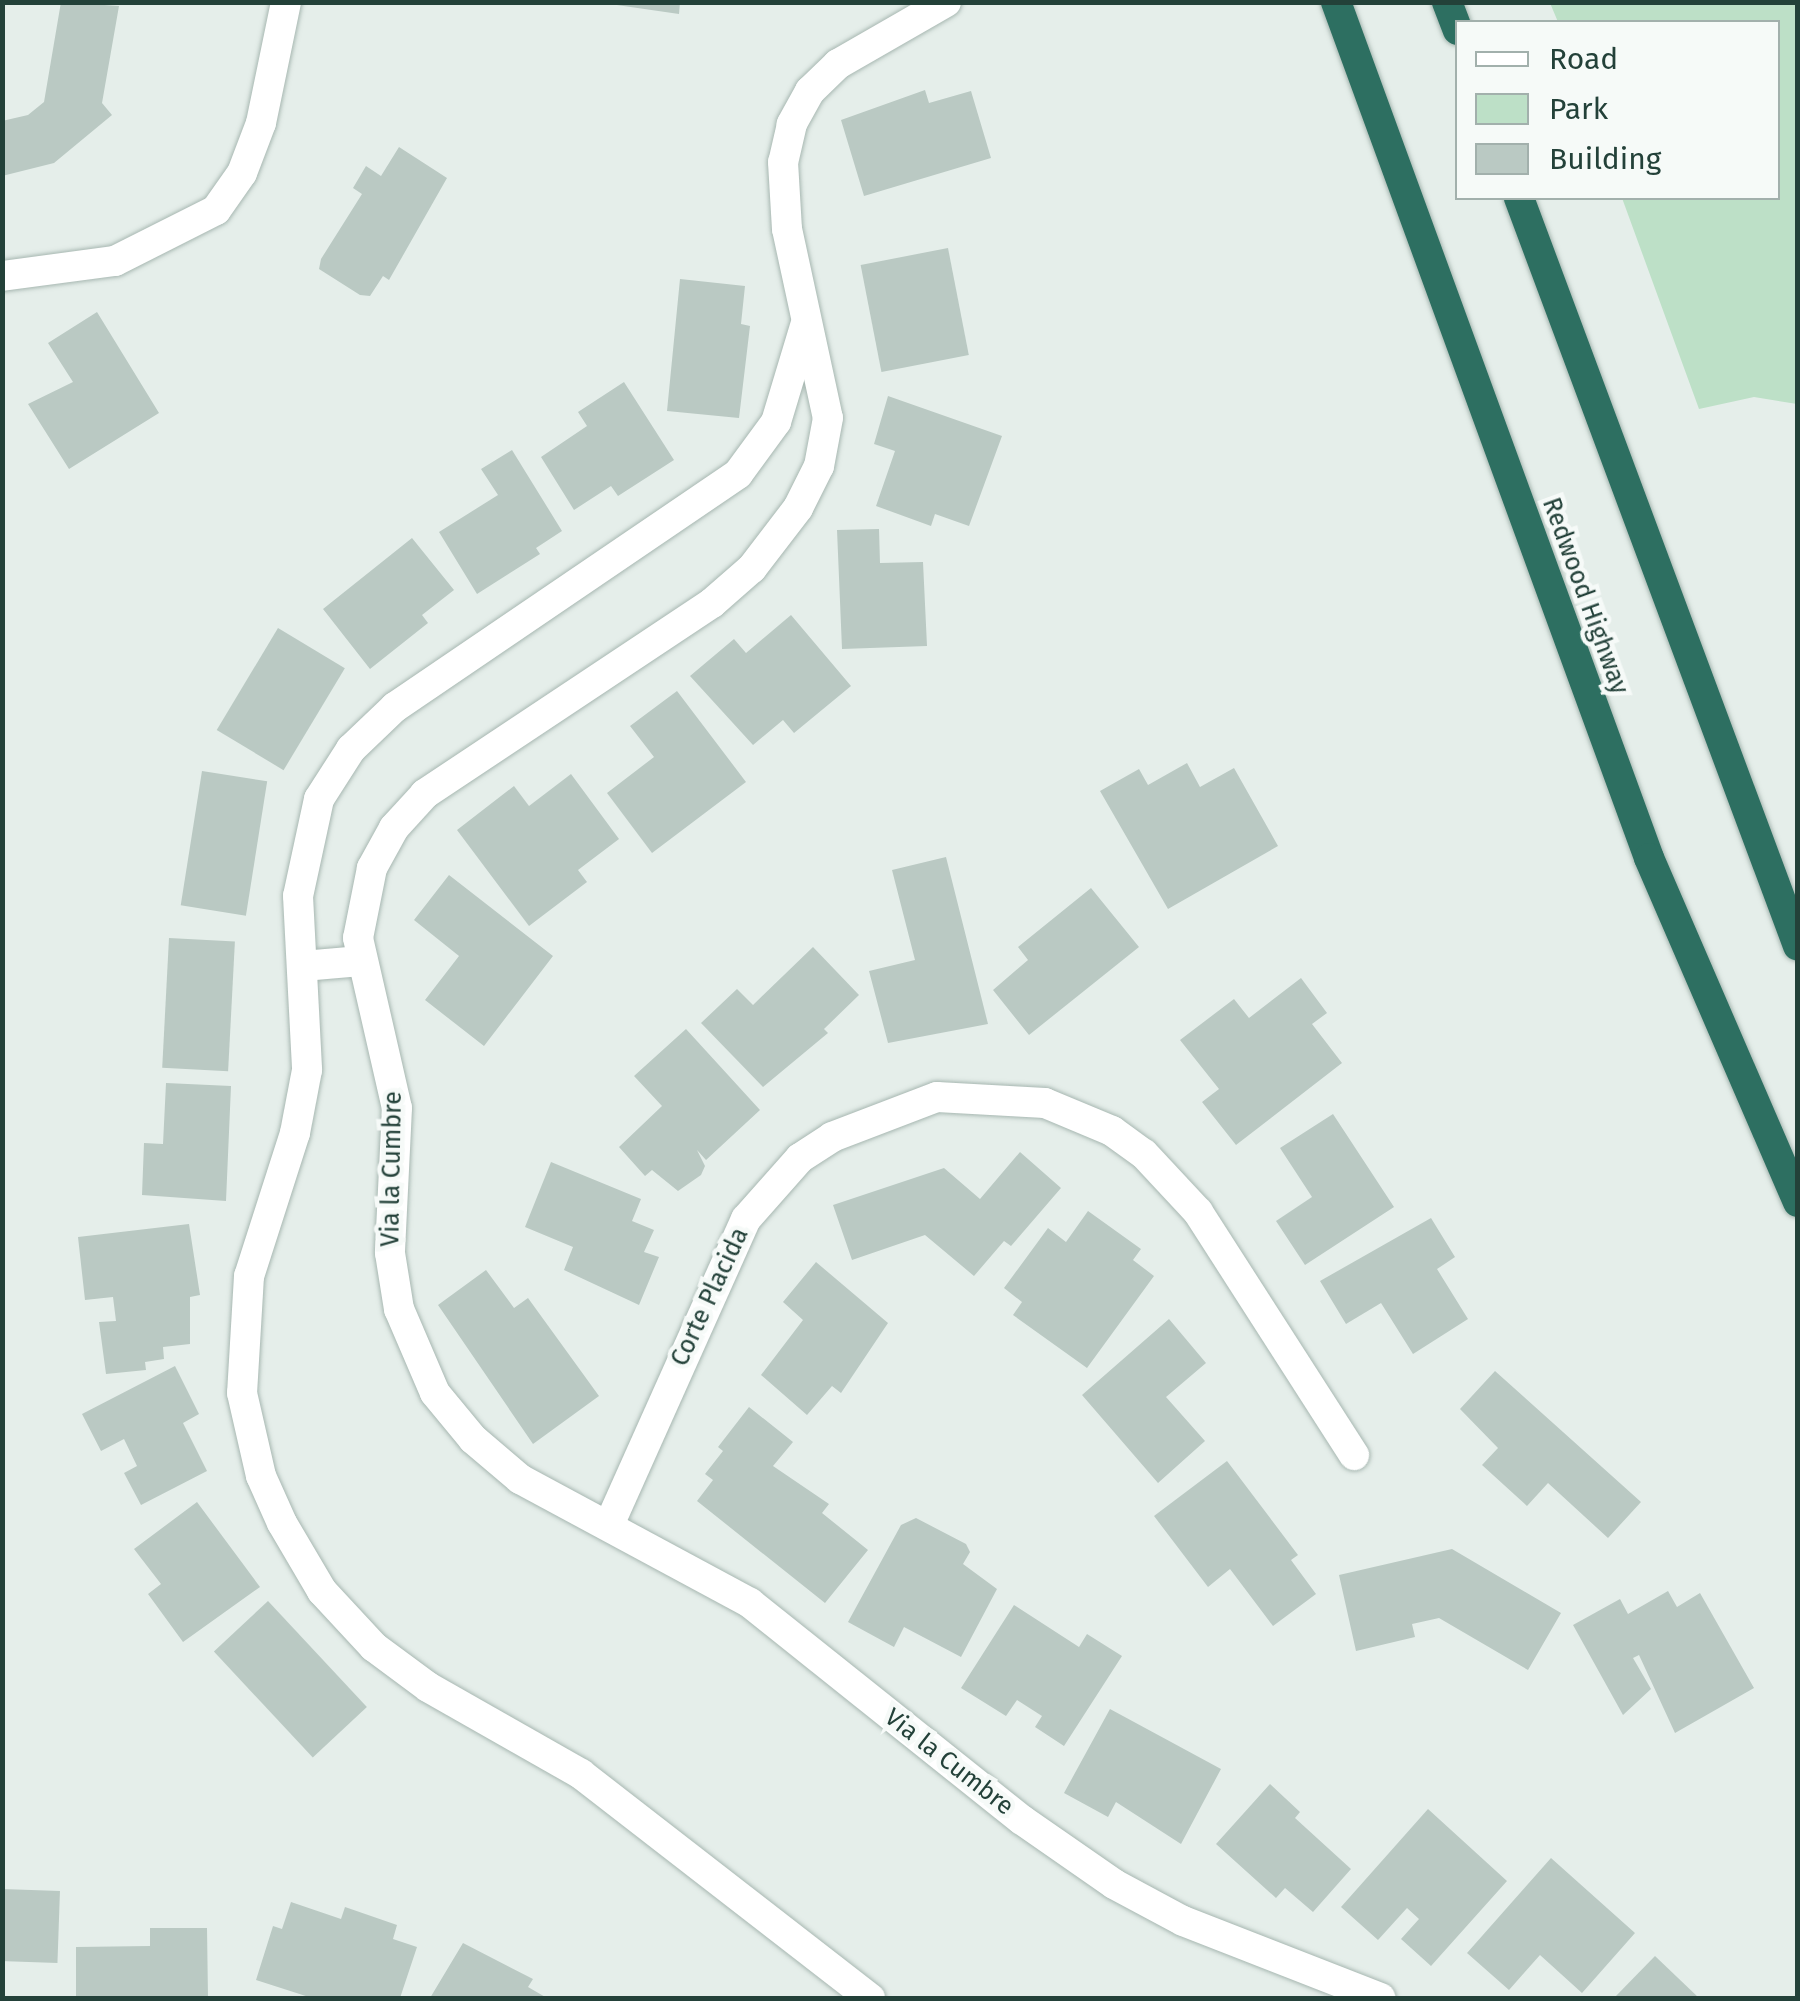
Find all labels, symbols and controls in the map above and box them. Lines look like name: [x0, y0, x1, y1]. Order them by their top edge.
legend: [1455, 20, 1780, 200]
text: Road: [1549, 41, 1618, 77]
text: Park: [1549, 91, 1608, 127]
text: Building: [1549, 141, 1661, 177]
street label: Redwood Highway: [1536, 494, 1634, 698]
street label: Via la Cumbre: [376, 1091, 408, 1247]
street label: Corte Placida: [665, 1223, 755, 1371]
street label: Via la Cumbre: [878, 1702, 1020, 1822]

